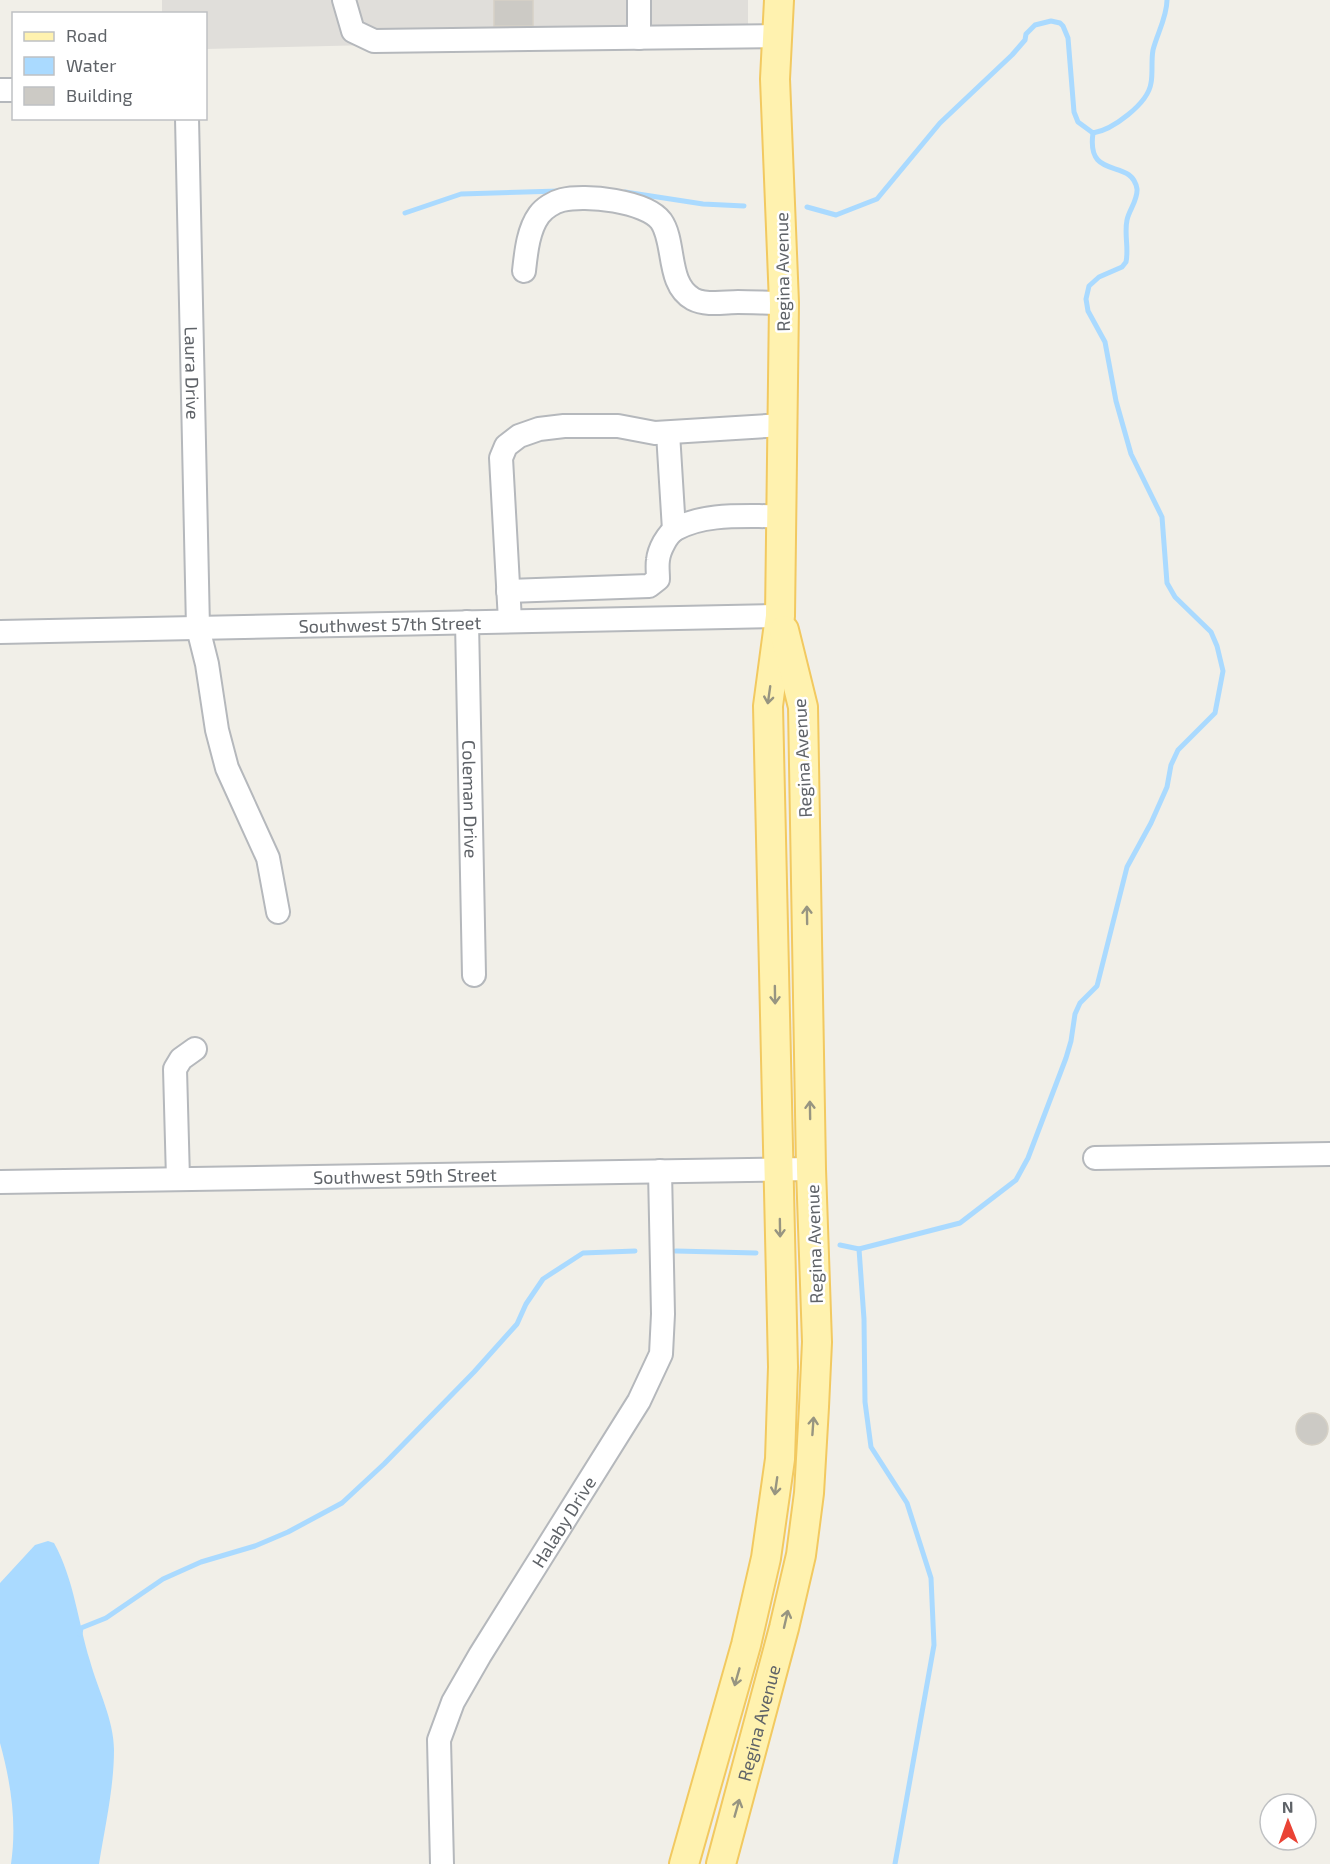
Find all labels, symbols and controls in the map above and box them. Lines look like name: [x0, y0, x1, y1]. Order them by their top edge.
legend: [12, 12, 207, 120]
text: Road: [66, 24, 107, 46]
text: Water: [66, 54, 116, 76]
text: Building: [66, 84, 133, 106]
street label: Regina Avenue: [770, 212, 794, 332]
street label: Laura Drive: [180, 326, 205, 420]
street label: Southwest 57th Street: [298, 611, 482, 637]
one-way arrow: [764, 684, 775, 704]
street label: Regina Avenue: [788, 698, 816, 818]
street label: Coleman Drive: [458, 740, 483, 858]
one-way arrow: [801, 906, 813, 926]
one-way arrow: [769, 984, 780, 1004]
one-way arrow: [804, 1101, 816, 1121]
street label: Southwest 59th Street: [313, 1163, 497, 1188]
street label: Regina Avenue: [801, 1184, 827, 1304]
one-way arrow: [774, 1218, 786, 1238]
one-way arrow: [808, 1417, 819, 1437]
street label: Halaby Drive: [527, 1472, 600, 1571]
one-way arrow: [770, 1476, 781, 1496]
one-way arrow: [780, 1610, 792, 1629]
street label: Regina Avenue: [733, 1662, 785, 1784]
one-way arrow: [731, 1667, 742, 1686]
north arrow: [1258, 1792, 1318, 1852]
text: N: [1282, 1797, 1294, 1816]
one-way arrow: [732, 1799, 743, 1818]

